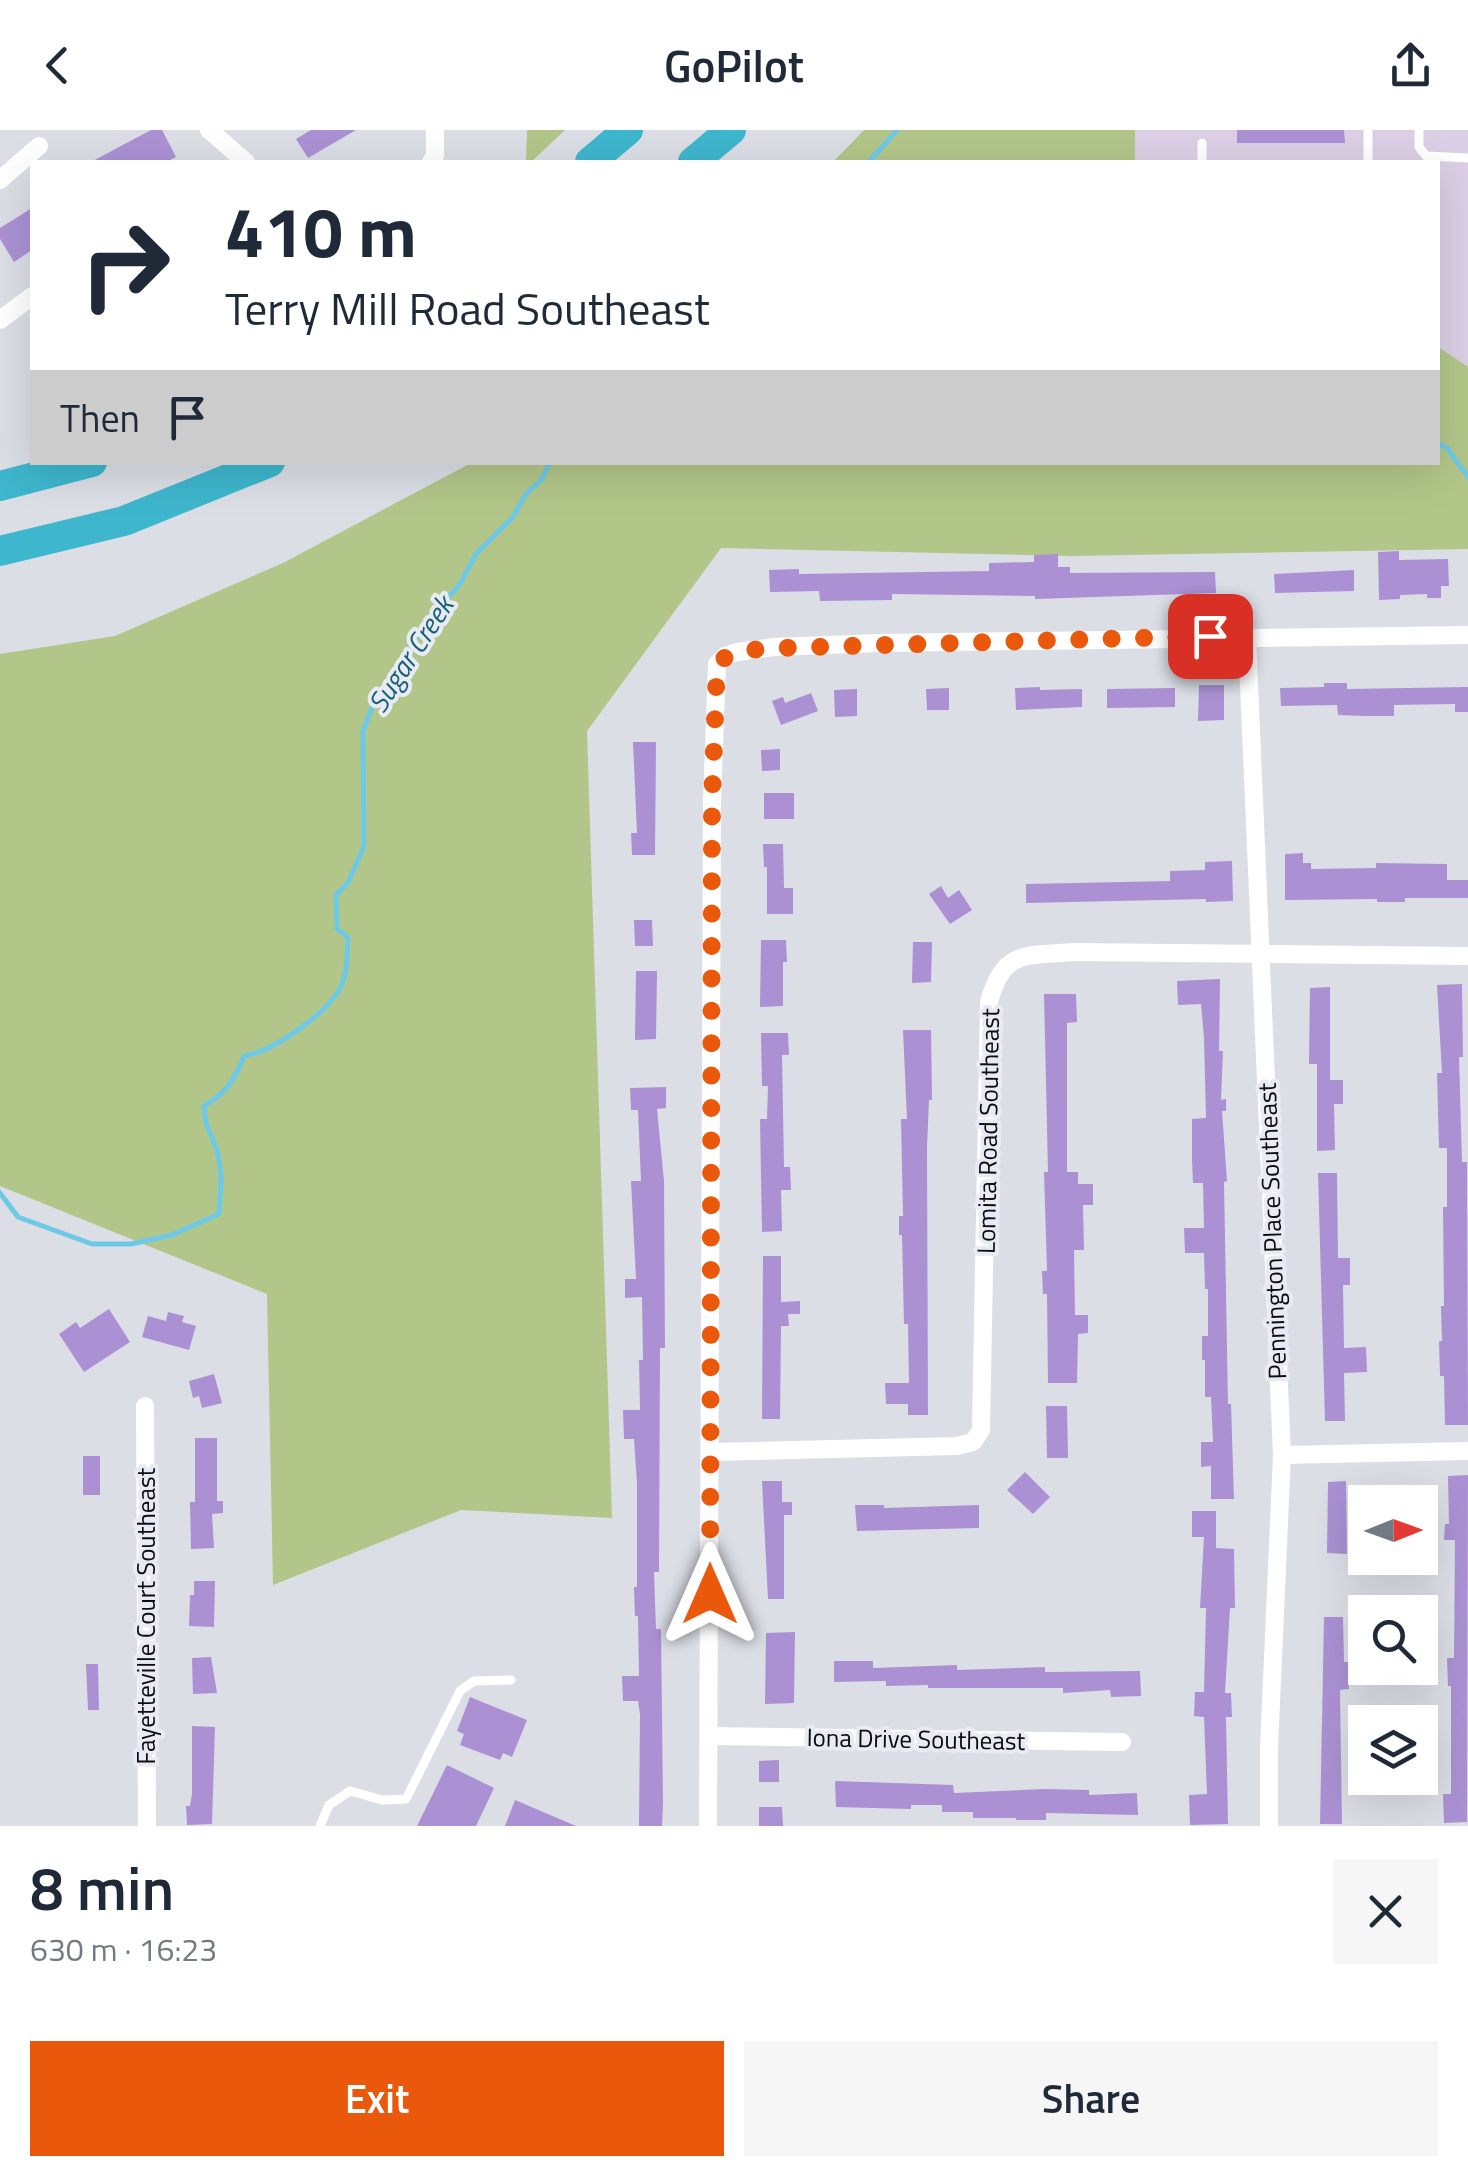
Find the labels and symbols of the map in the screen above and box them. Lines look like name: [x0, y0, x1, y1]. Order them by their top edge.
water label: Sugar Creek: [356, 584, 466, 721]
pin: [1168, 594, 1253, 679]
street label: Lomita Road Southeast: [967, 1008, 1009, 1254]
street label: Pennington Place Southeast: [1248, 1082, 1296, 1380]
street label: Fayetteville Court Southeast: [127, 1467, 165, 1764]
north arrow: [1348, 1485, 1438, 1575]
position arrow: [658, 1542, 762, 1646]
street label: Iona Drive Southeast: [806, 1718, 1026, 1760]

